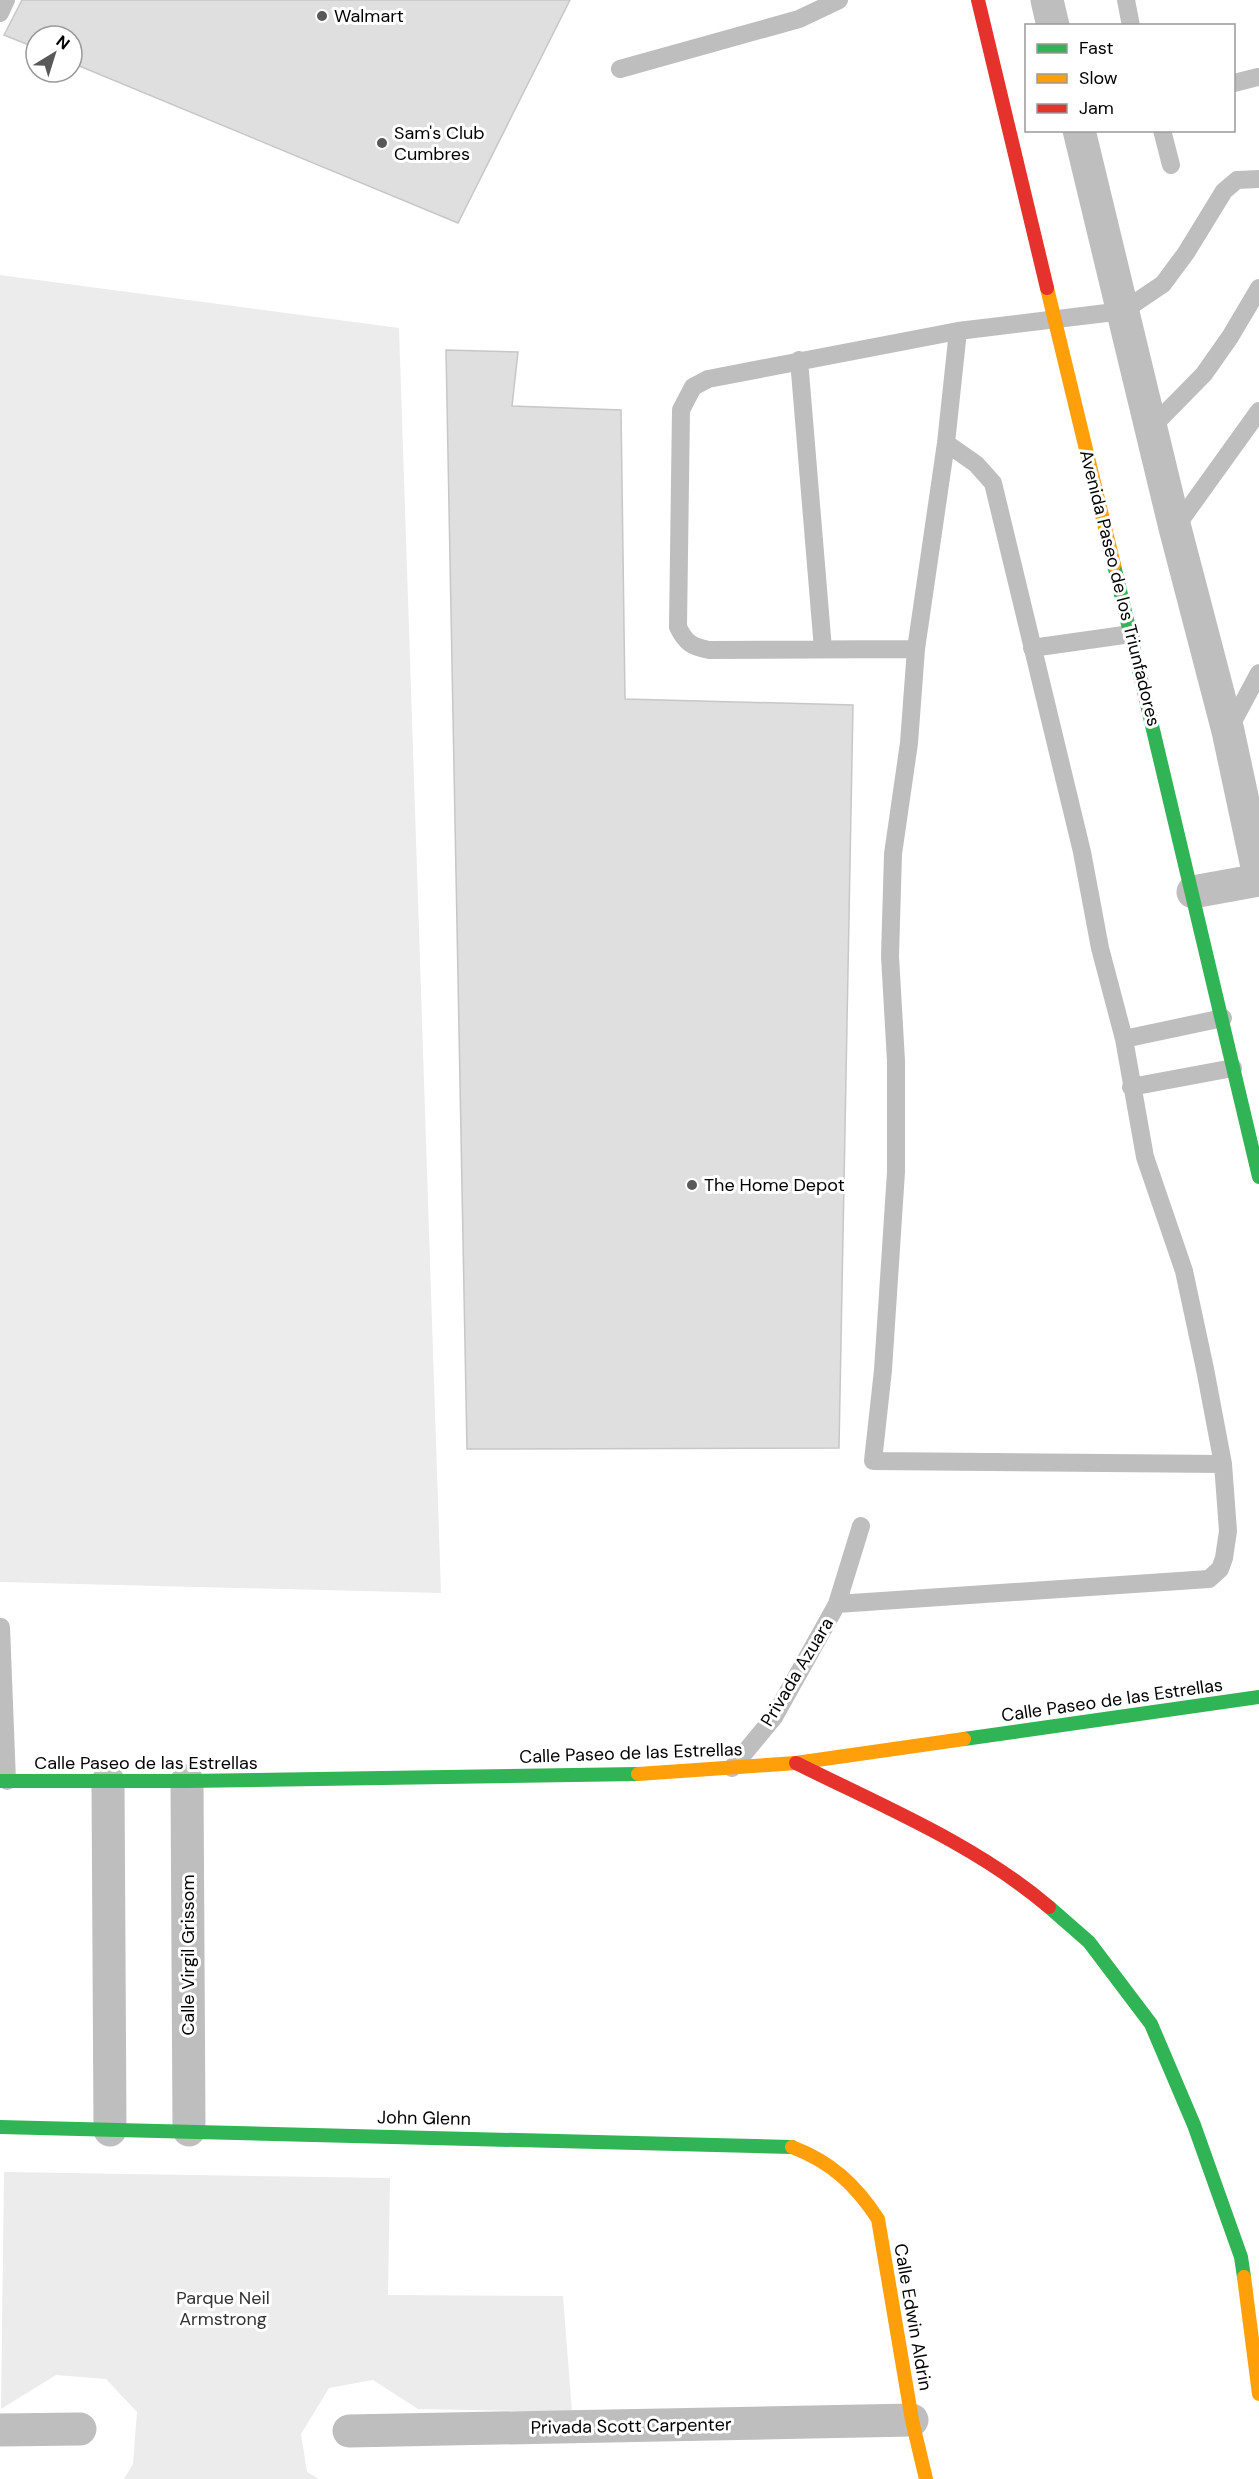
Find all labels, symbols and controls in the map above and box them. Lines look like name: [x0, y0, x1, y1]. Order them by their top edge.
place label: Walmart: [334, 4, 404, 28]
marker: Walmart: [315, 9, 329, 23]
north arrow: [24, 24, 84, 84]
legend: [1025, 24, 1235, 132]
text: N: [52, 31, 74, 54]
text: Fast: [1079, 36, 1114, 60]
text: Slow: [1079, 66, 1118, 90]
text: Jam: [1079, 96, 1114, 120]
place label: Sam's Club Cumbres: [394, 121, 485, 166]
marker: Sam's Club Cumbres: [375, 136, 389, 150]
street label: Avenida Paseo de los Triunfadores: [1074, 447, 1166, 729]
place label: The Home Depot: [704, 1173, 845, 1197]
marker: The Home Depot: [685, 1178, 699, 1192]
street label: Privada Azuara: [755, 1613, 839, 1731]
street label: Calle Paseo de las Estrellas: [1000, 1673, 1224, 1727]
street label: Calle Paseo de las Estrellas: [519, 1737, 743, 1769]
street label: Calle Paseo de las Estrellas: [34, 1751, 258, 1775]
street label: Calle Virgil Grissom: [176, 1874, 200, 2036]
street label: John Glenn: [377, 2105, 471, 2131]
street label: Calle Edwin Aldrin: [888, 2242, 938, 2392]
park label: Parque Neil Armstrong: [176, 2286, 270, 2331]
street label: Privada Scott Carpenter: [530, 2412, 732, 2440]

